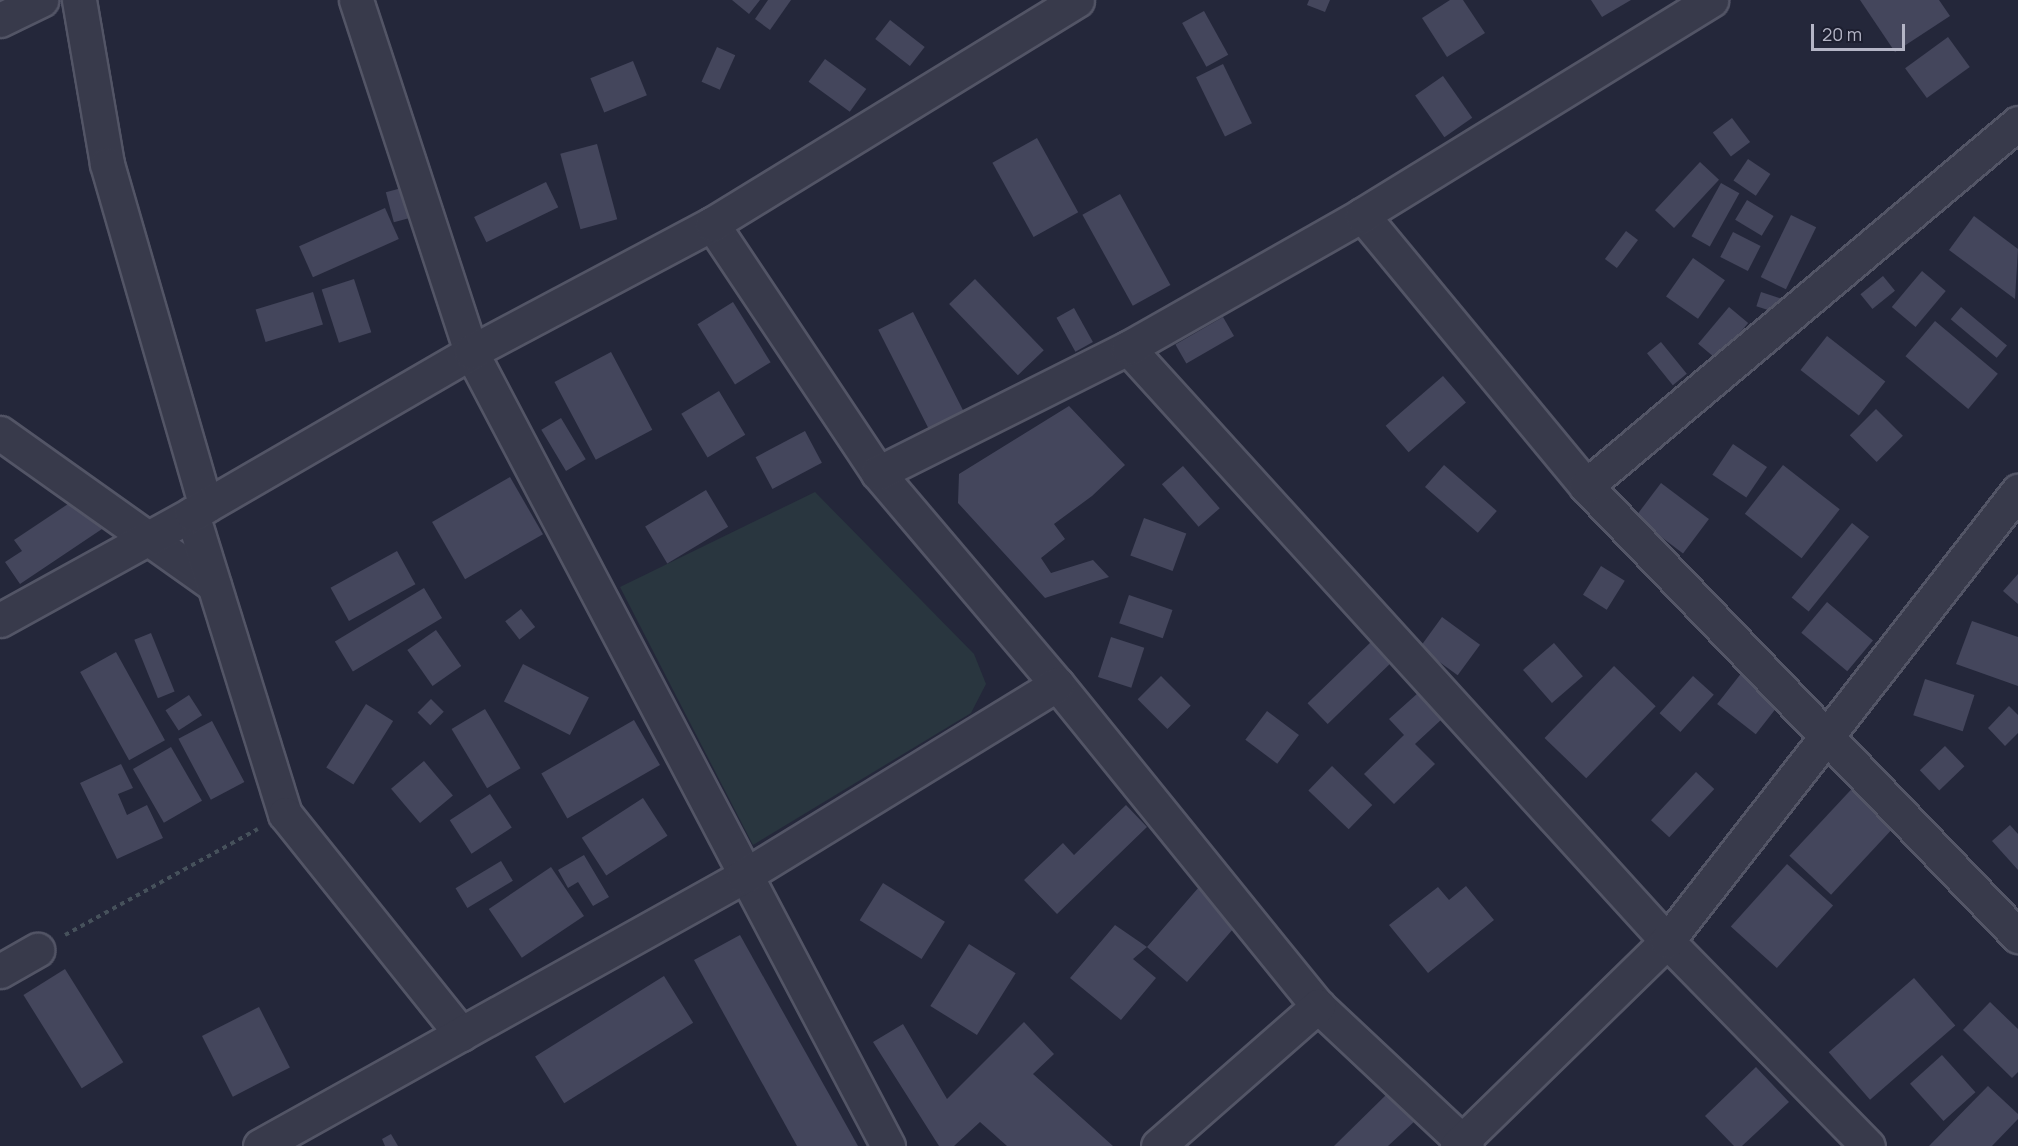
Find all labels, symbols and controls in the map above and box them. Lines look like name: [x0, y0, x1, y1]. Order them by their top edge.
scale bar: [1814, 12, 1908, 50]
text: 20 m: [1822, 22, 1862, 46]

